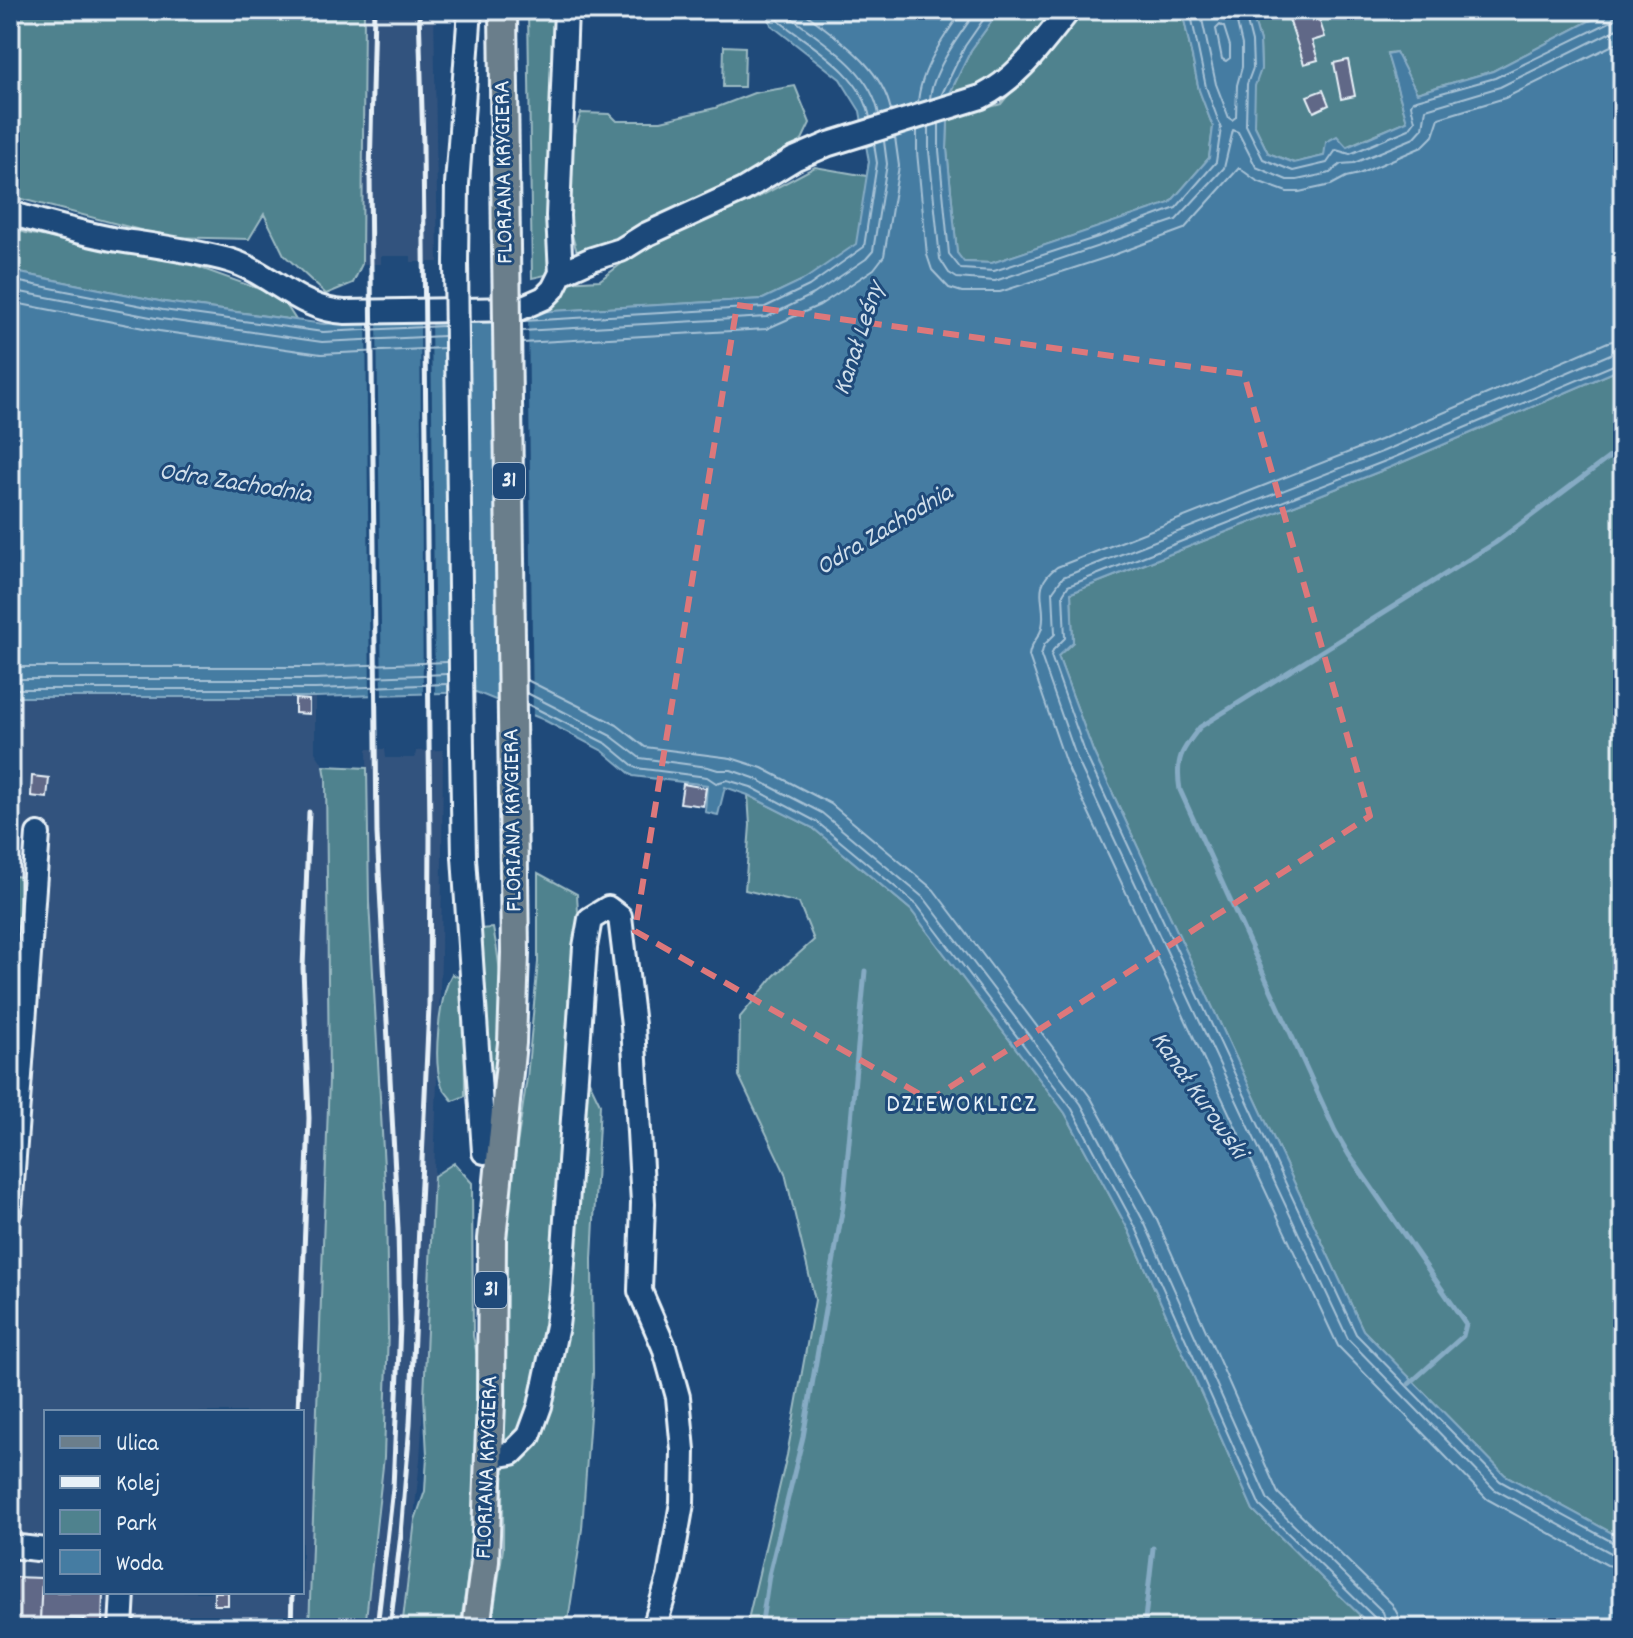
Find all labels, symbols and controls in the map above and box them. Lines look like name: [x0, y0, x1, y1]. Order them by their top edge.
street label: FLORIANA KRYGIERA: [486, 80, 524, 264]
water label: Kanał Leśny: [824, 274, 897, 400]
water label: Odra Zachodnia: [156, 454, 316, 515]
road number: 31: [493, 463, 525, 499]
water label: Odra Zachodnia: [810, 475, 962, 586]
street label: FLORIANA KRYGIERA: [495, 728, 533, 912]
water label: Kanał Kurowski: [1140, 1025, 1258, 1171]
district label: DZIEWOKLICZ: [886, 1087, 1038, 1124]
road number: 31: [475, 1272, 507, 1308]
street label: FLORIANA KRYGIERA: [468, 1375, 508, 1559]
legend: [44, 1410, 304, 1594]
text: Ulica: [116, 1428, 159, 1462]
text: Kolej: [116, 1468, 160, 1502]
text: Park: [116, 1508, 157, 1542]
text: Woda: [116, 1548, 164, 1582]

